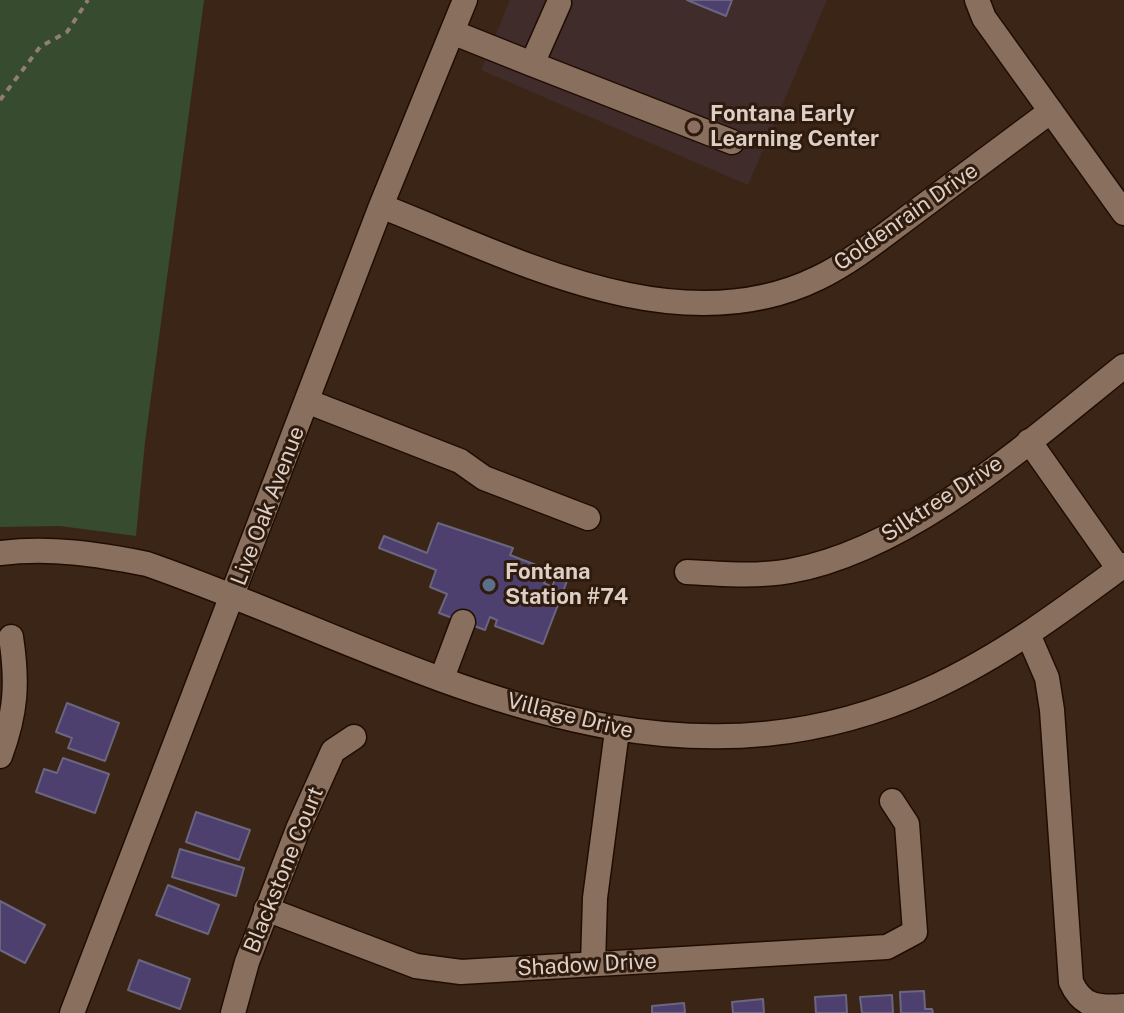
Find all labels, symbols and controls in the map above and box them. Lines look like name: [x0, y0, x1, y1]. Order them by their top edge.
place label: Fontana Early Learning Center: [710, 101, 879, 152]
marker: Fontana Early Learning Center: [685, 118, 703, 136]
street label: Goldenrain Drive: [829, 158, 983, 276]
street label: Live Oak Avenue: [226, 423, 310, 589]
street label: Silktree Drive: [877, 450, 1007, 548]
place label: Fontana Station #74: [505, 559, 628, 610]
marker: Fontana Station #74: [480, 576, 498, 594]
street label: Village Drive: [504, 688, 636, 744]
street label: Blackstone Court: [239, 783, 329, 957]
street label: Shadow Drive: [516, 948, 658, 982]

